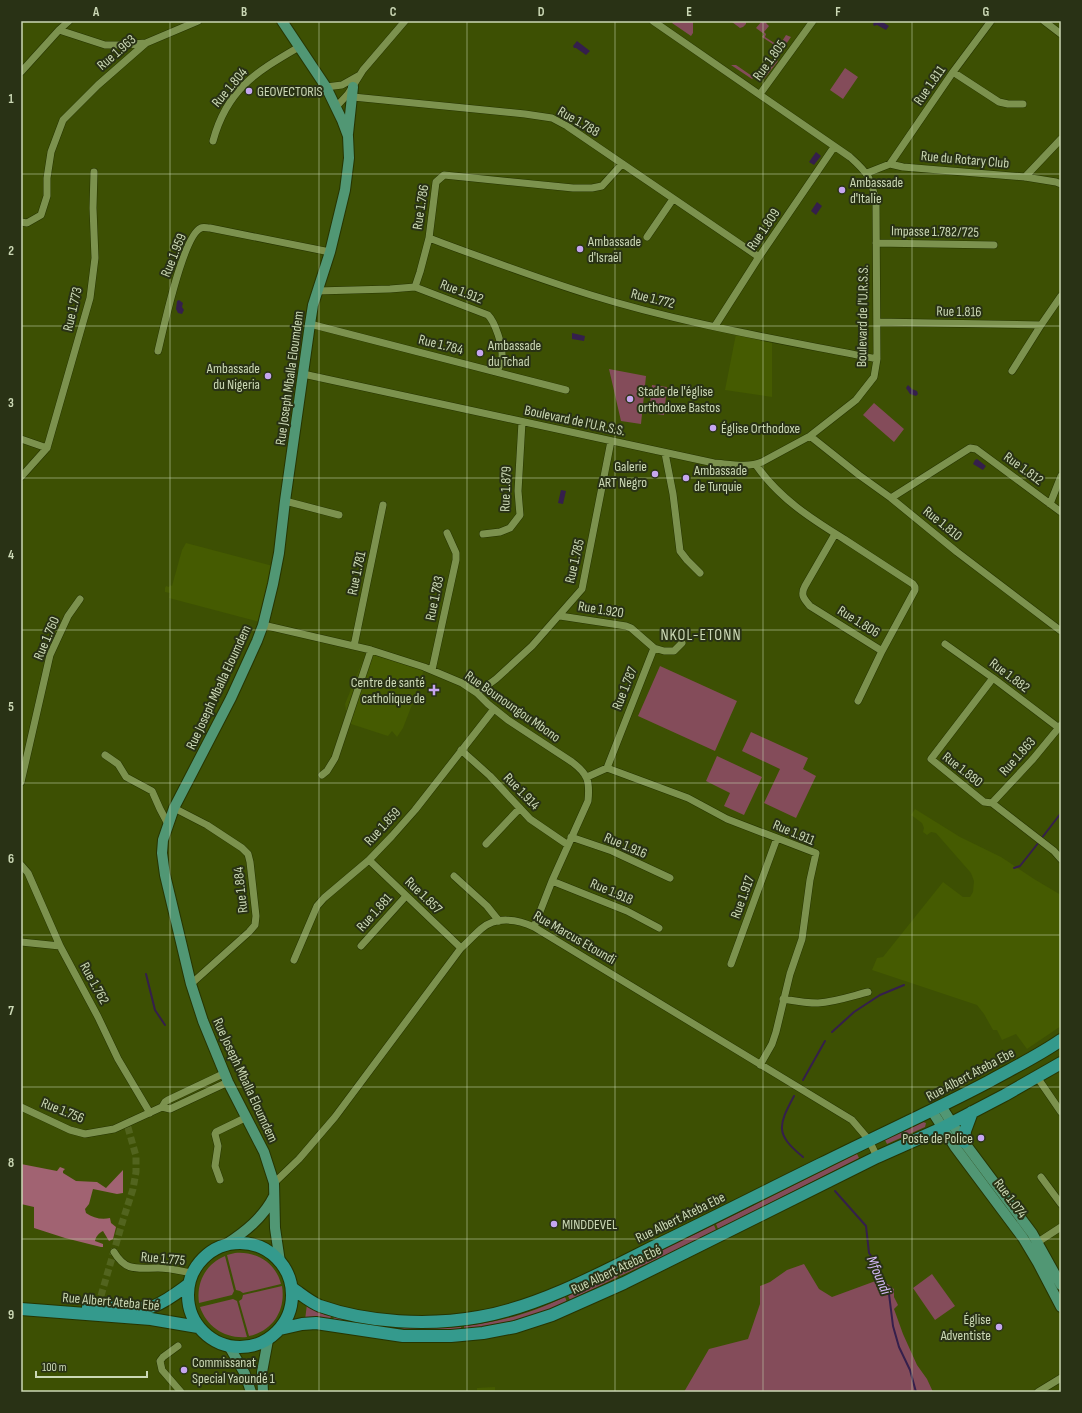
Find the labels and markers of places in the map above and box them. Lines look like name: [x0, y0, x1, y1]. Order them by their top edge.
place label: GEOVECTORIS: [257, 83, 323, 100]
marker: GEOVECTORIS: [244, 86, 254, 96]
place label: Ambassade d'Italie: [849, 174, 903, 207]
marker: Ambassade d'Italie: [837, 185, 847, 195]
place label: Ambassade d'Israël: [587, 233, 641, 266]
marker: Ambassade d'Israël: [575, 244, 585, 254]
place label: Ambassade du Tchad: [487, 337, 541, 370]
marker: Ambassade du Tchad: [475, 348, 485, 358]
place label: Ambassade du Nigeria: [206, 360, 260, 393]
marker: Ambassade du Nigeria: [263, 371, 273, 381]
place label: Stade de l'église orthodoxe Bastos: [638, 383, 720, 416]
marker: Stade de l'église orthodoxe Bastos: [625, 394, 635, 404]
place label: Église Orthodoxe: [721, 420, 800, 437]
marker: Église Orthodoxe: [708, 423, 718, 433]
place label: Galerie ART Negro: [598, 458, 647, 491]
place label: Ambassade de Turquie: [693, 462, 747, 495]
marker: Galerie ART Negro: [650, 469, 660, 479]
marker: Ambassade de Turquie: [681, 473, 691, 483]
place label: Centre de santé catholique de: [351, 674, 425, 707]
marker: Centre de santé catholique de: [428, 684, 440, 696]
place label: Poste de Police: [902, 1130, 973, 1147]
marker: Poste de Police: [976, 1133, 986, 1143]
place label: MINDDEVEL: [562, 1216, 617, 1233]
marker: MINDDEVEL: [549, 1219, 559, 1229]
place label: Église Adventiste: [940, 1311, 991, 1344]
marker: Église Adventiste: [994, 1322, 1004, 1332]
place label: Commissanat Special Yaoundé 1: [192, 1354, 275, 1387]
marker: Commissanat Special Yaoundé 1: [179, 1365, 189, 1375]

